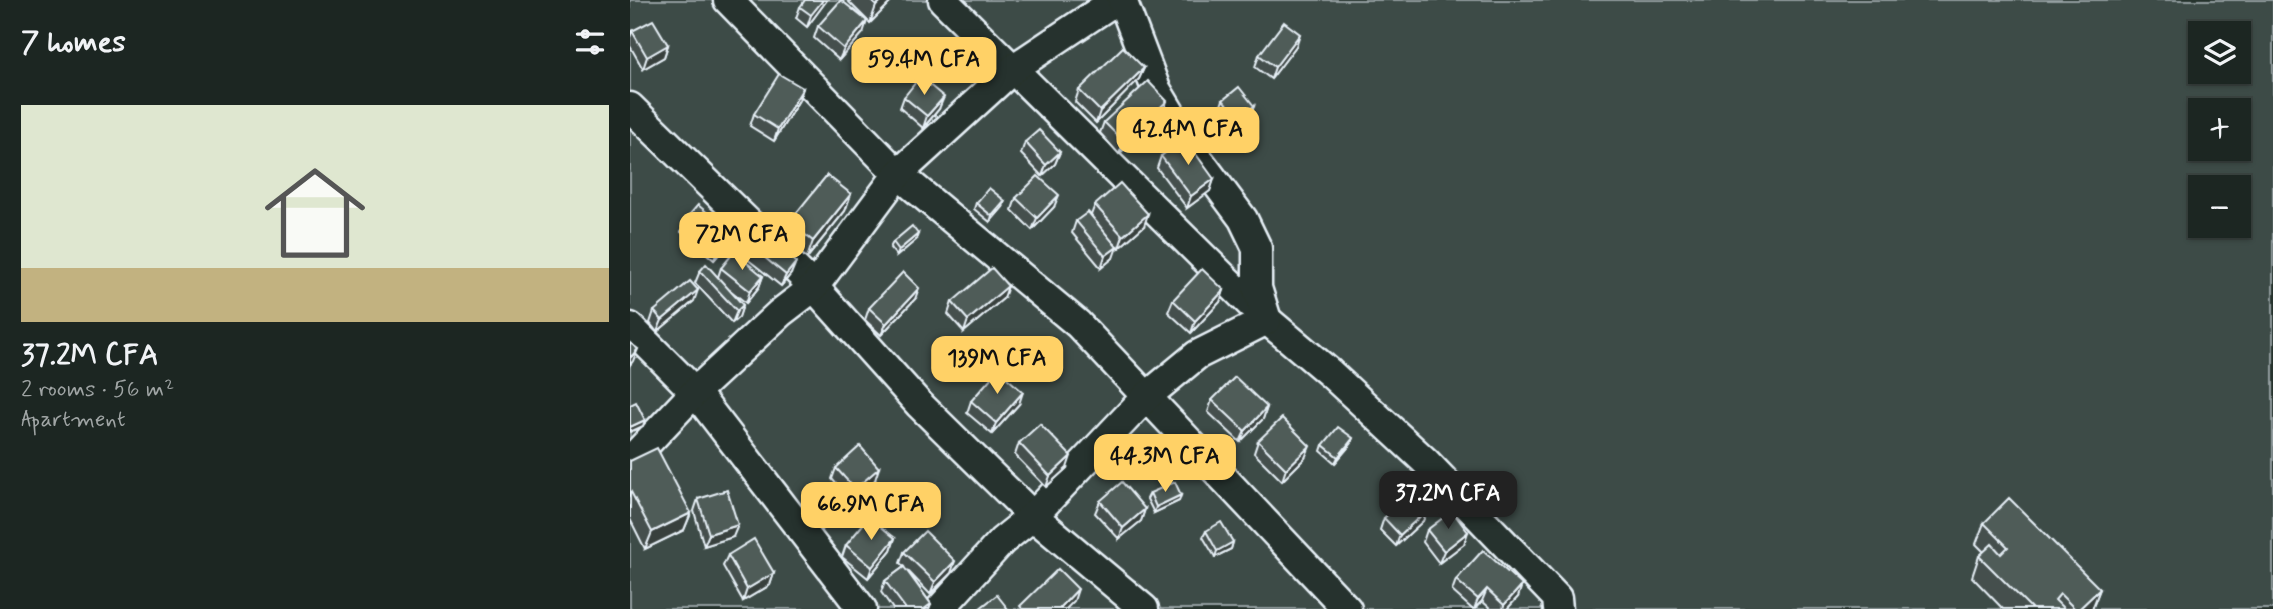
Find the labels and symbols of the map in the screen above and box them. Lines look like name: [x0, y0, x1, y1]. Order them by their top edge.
pin: 59.4M CFA: [844, 38, 1004, 97]
pin: 42.4M CFA: [1108, 108, 1268, 167]
pin: 72M CFA: [677, 212, 807, 272]
pin: 139M CFA: [925, 336, 1069, 396]
pin: 44.3M CFA: [1085, 434, 1245, 494]
pin: 37.2M CFA: [1368, 472, 1528, 531]
pin: 66.9M CFA: [791, 482, 951, 542]

